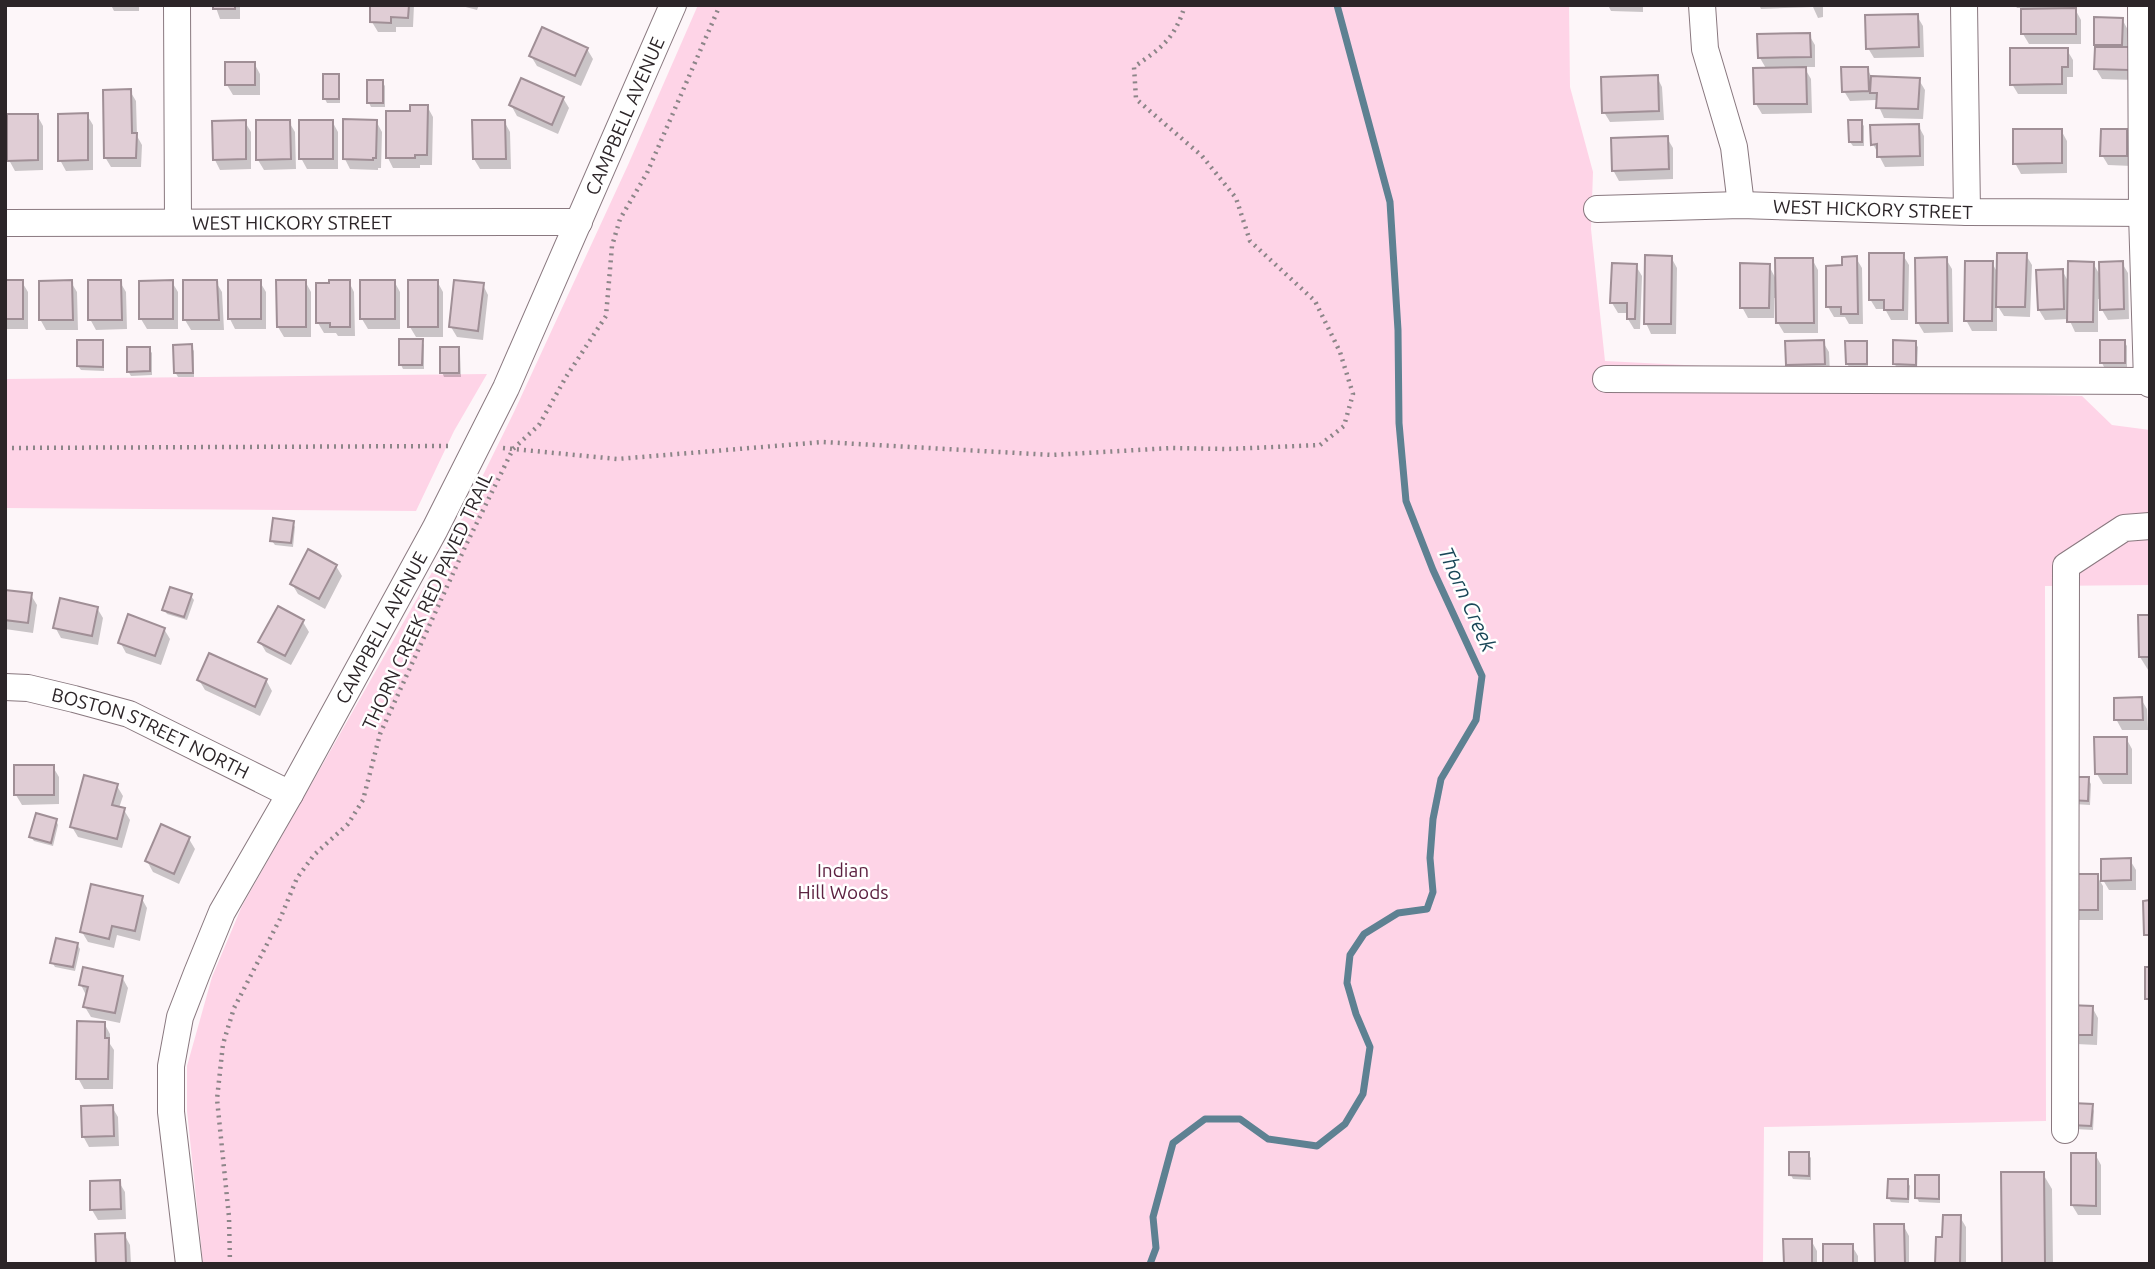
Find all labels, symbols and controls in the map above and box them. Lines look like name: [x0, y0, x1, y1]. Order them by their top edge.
street label: CAMPBELL AVENUE: [581, 33, 669, 198]
street label: WEST HICKORY STREET: [1773, 195, 1973, 223]
street label: WEST HICKORY STREET: [192, 211, 392, 234]
street label: THORN CREEK RED PAVED TRAIL: [358, 468, 497, 733]
water label: Thorn Creek: [1434, 543, 1502, 655]
street label: CAMPBELL AVENUE: [331, 548, 432, 707]
street label: BOSTON STREET NORTH: [50, 683, 253, 783]
park label: Indian Hill Woods: [797, 859, 889, 903]

